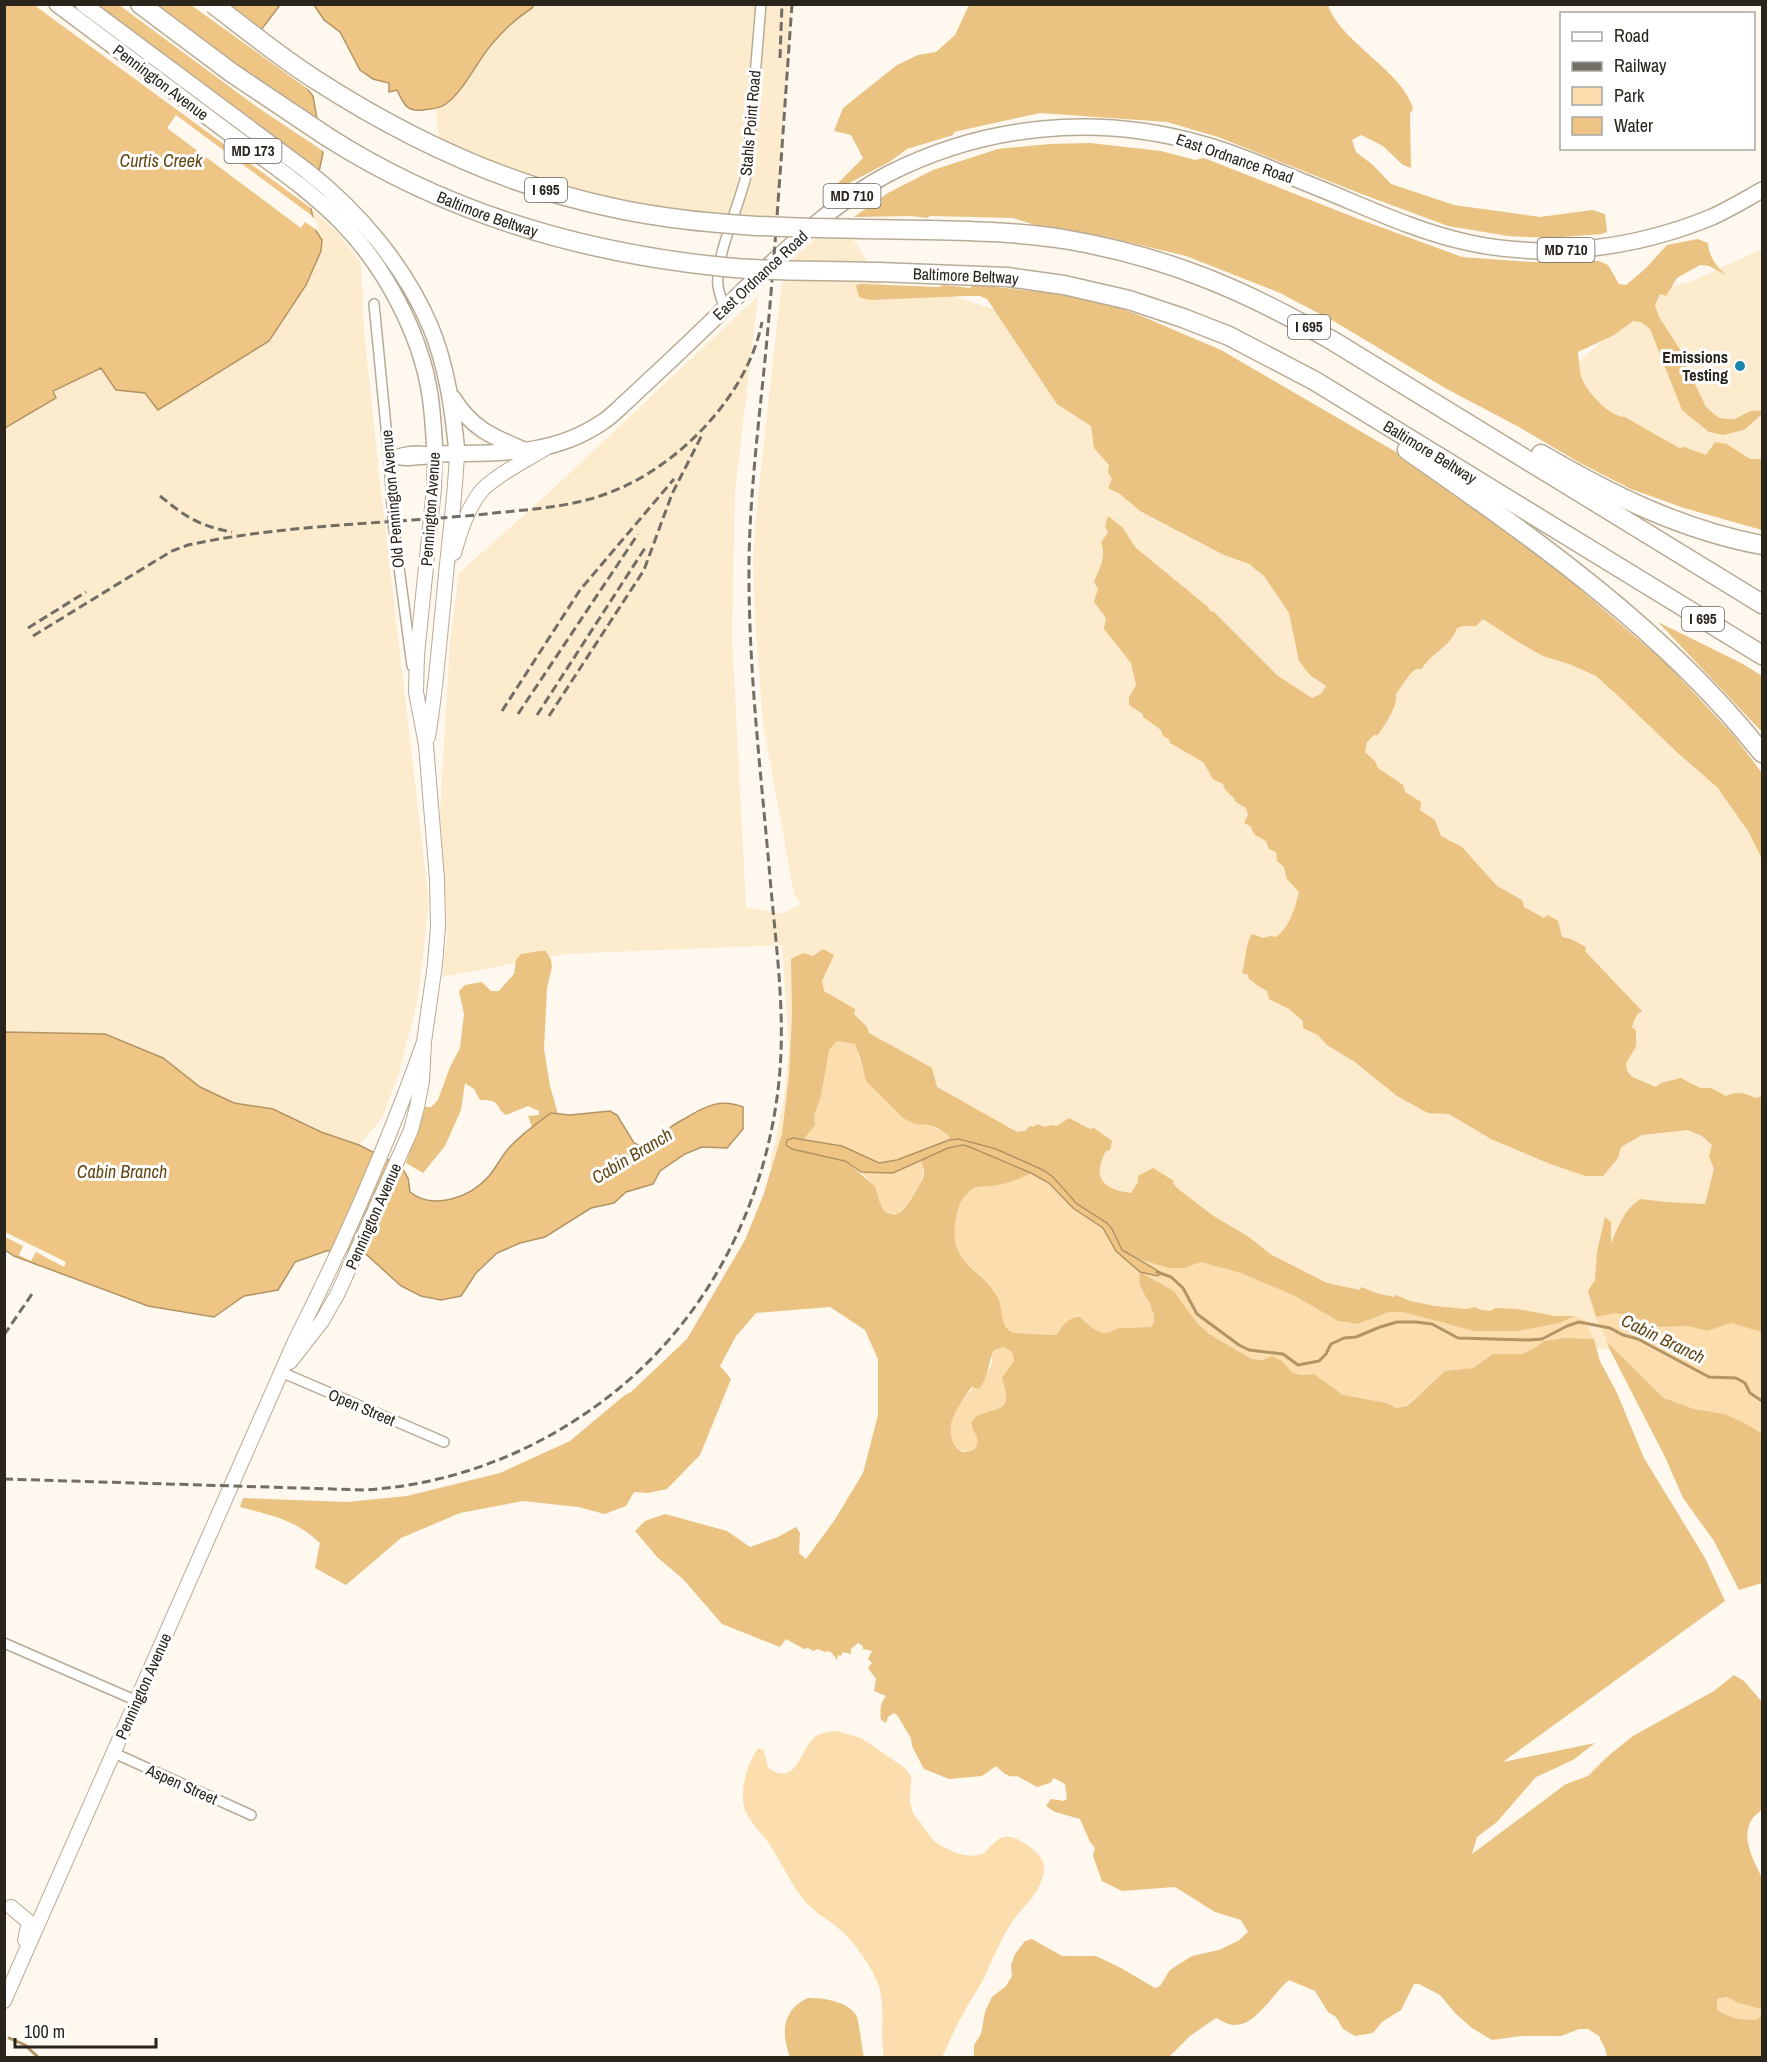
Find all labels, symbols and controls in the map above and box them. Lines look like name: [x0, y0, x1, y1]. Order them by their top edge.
legend: [1560, 12, 1755, 150]
text: Road: [1614, 23, 1649, 48]
street label: Pennington Avenue: [109, 39, 213, 125]
text: Railway: [1614, 53, 1667, 78]
street label: Stahls Point Road: [734, 69, 766, 177]
text: Park: [1614, 83, 1645, 108]
text: Water: [1614, 113, 1653, 138]
street label: East Ordnance Road: [1173, 128, 1297, 188]
road number: MD 173: [224, 139, 282, 163]
water label: Curtis Creek: [120, 148, 203, 173]
road number: I 695: [525, 178, 567, 202]
road number: MD 710: [824, 184, 880, 208]
street label: Baltimore Beltway: [434, 185, 541, 242]
street label: East Ordnance Road: [708, 225, 812, 325]
road number: MD 710: [1538, 238, 1594, 262]
street label: Baltimore Beltway: [913, 262, 1021, 290]
road number: I 695: [1288, 315, 1330, 339]
place label: Emissions Testing: [1662, 346, 1728, 386]
marker: Emissions Testing: [1733, 359, 1747, 373]
street label: Baltimore Beltway: [1379, 415, 1482, 489]
street label: Old Pennington Avenue: [375, 429, 409, 569]
street label: Pennington Avenue: [415, 451, 445, 567]
road number: I 695: [1682, 607, 1724, 631]
water label: Cabin Branch: [587, 1122, 677, 1190]
water label: Cabin Branch: [77, 1159, 167, 1184]
street label: Pennington Avenue: [340, 1159, 406, 1273]
water label: Cabin Branch: [1617, 1308, 1709, 1370]
street label: Open Street: [325, 1383, 399, 1431]
street label: Pennington Avenue: [110, 1629, 176, 1743]
street label: Aspen Street: [142, 1758, 221, 1810]
scale bar: [15, 2011, 156, 2049]
text: 100 m: [24, 2019, 65, 2044]

